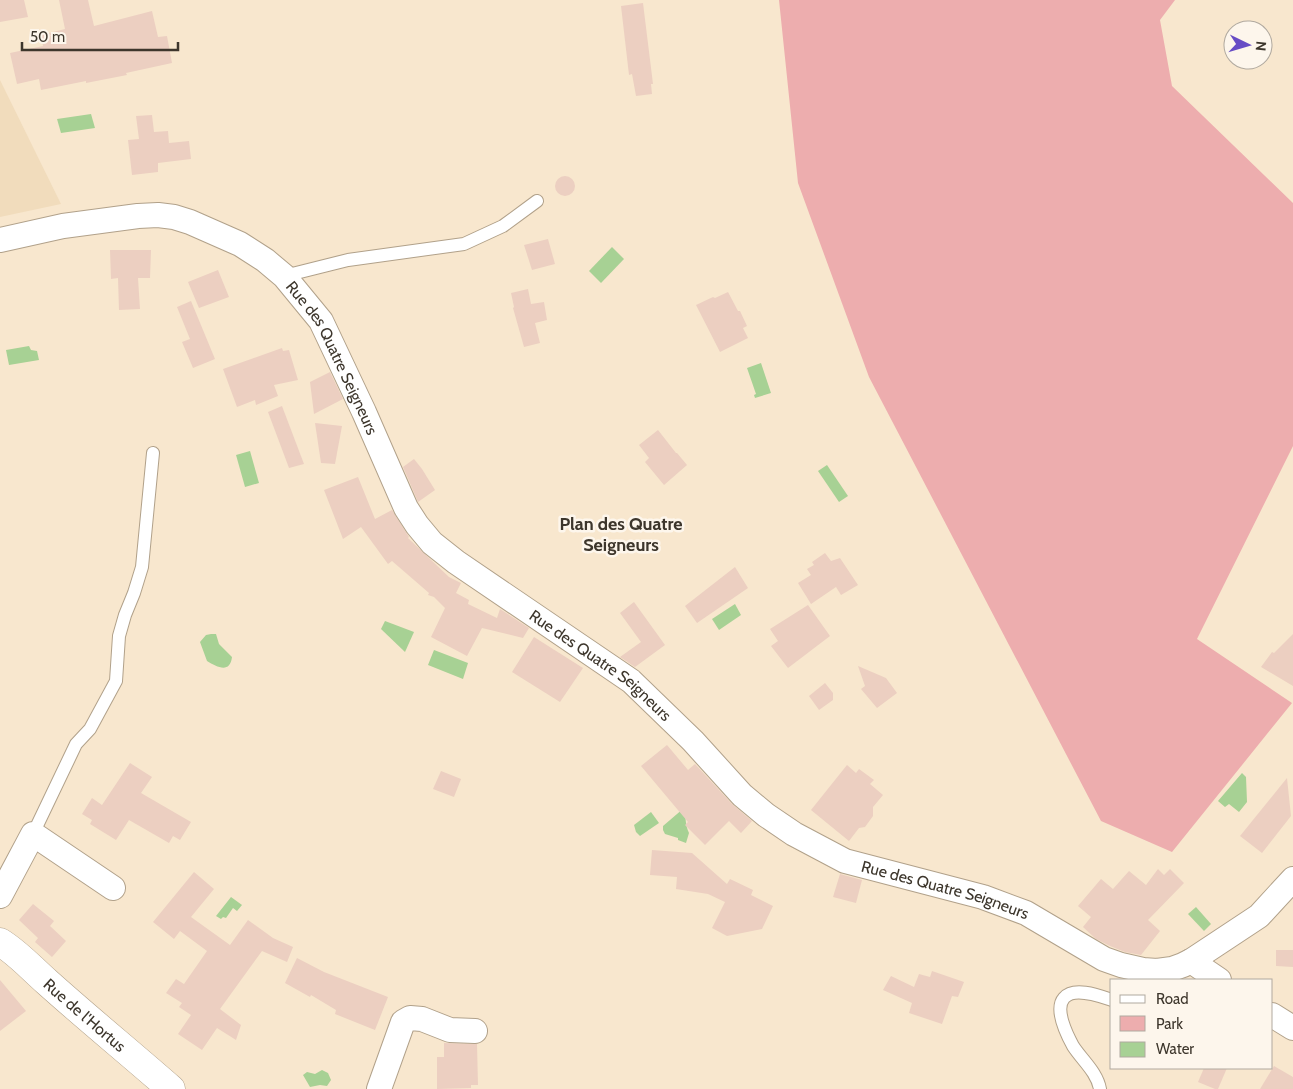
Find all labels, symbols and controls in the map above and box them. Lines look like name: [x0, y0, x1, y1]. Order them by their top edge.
scale bar: [22, 20, 179, 52]
north arrow: [1223, 20, 1273, 70]
text: 50 m: [30, 28, 65, 46]
text: N: [1252, 40, 1270, 52]
street label: Rue des Quatre Seigneurs: [282, 277, 382, 438]
district label: Plan des Quatre Seigneurs: [559, 513, 683, 556]
street label: Rue des Quatre Seigneurs: [526, 605, 676, 725]
street label: Rue des Quatre Seigneurs: [859, 856, 1032, 923]
street label: Rue de l'Hortus: [40, 974, 130, 1056]
legend: [1110, 979, 1273, 1069]
text: Road: [1156, 990, 1189, 1008]
text: Park: [1156, 1015, 1183, 1033]
text: Water: [1156, 1040, 1194, 1058]

